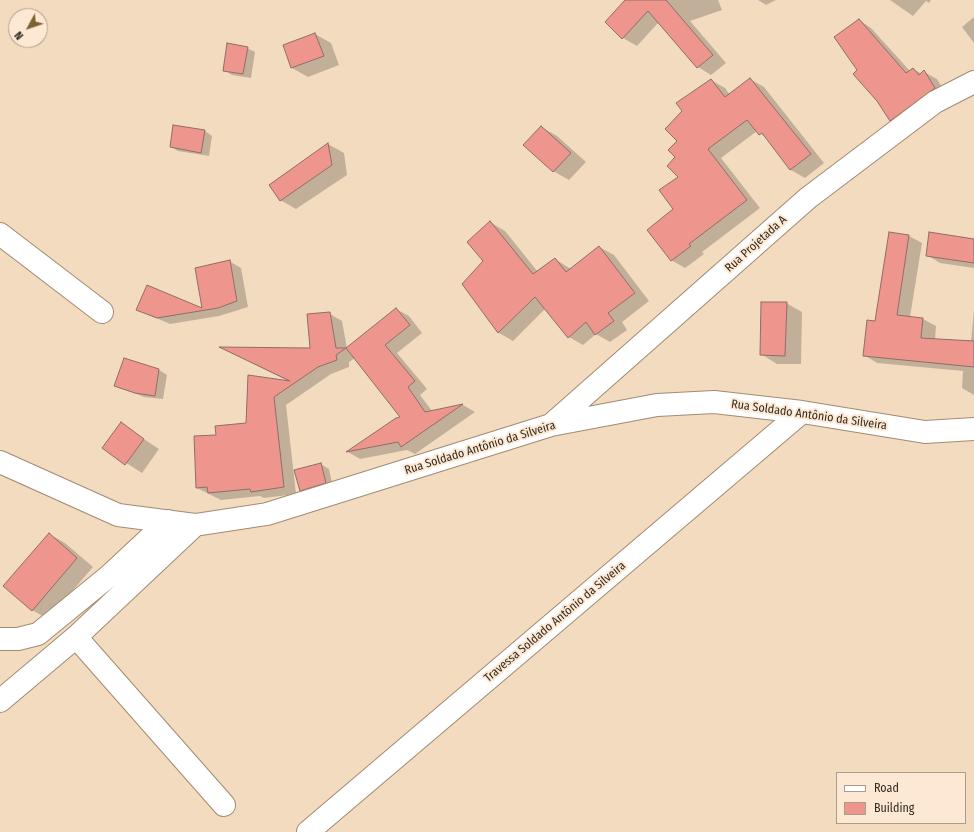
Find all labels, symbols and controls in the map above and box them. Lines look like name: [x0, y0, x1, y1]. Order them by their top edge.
north arrow: [8, 8, 48, 48]
text: N: [12, 29, 26, 42]
street label: Rua Projetada A: [722, 213, 790, 275]
street label: Rua Soldado Antônio da Silveira: [730, 397, 888, 433]
street label: Rua Soldado Antônio da Silveira: [403, 418, 557, 478]
street label: Travessa Soldado Antônio da Silveira: [481, 559, 629, 685]
legend: [836, 772, 966, 824]
text: Road: [874, 781, 899, 795]
text: Building: [874, 801, 914, 815]

